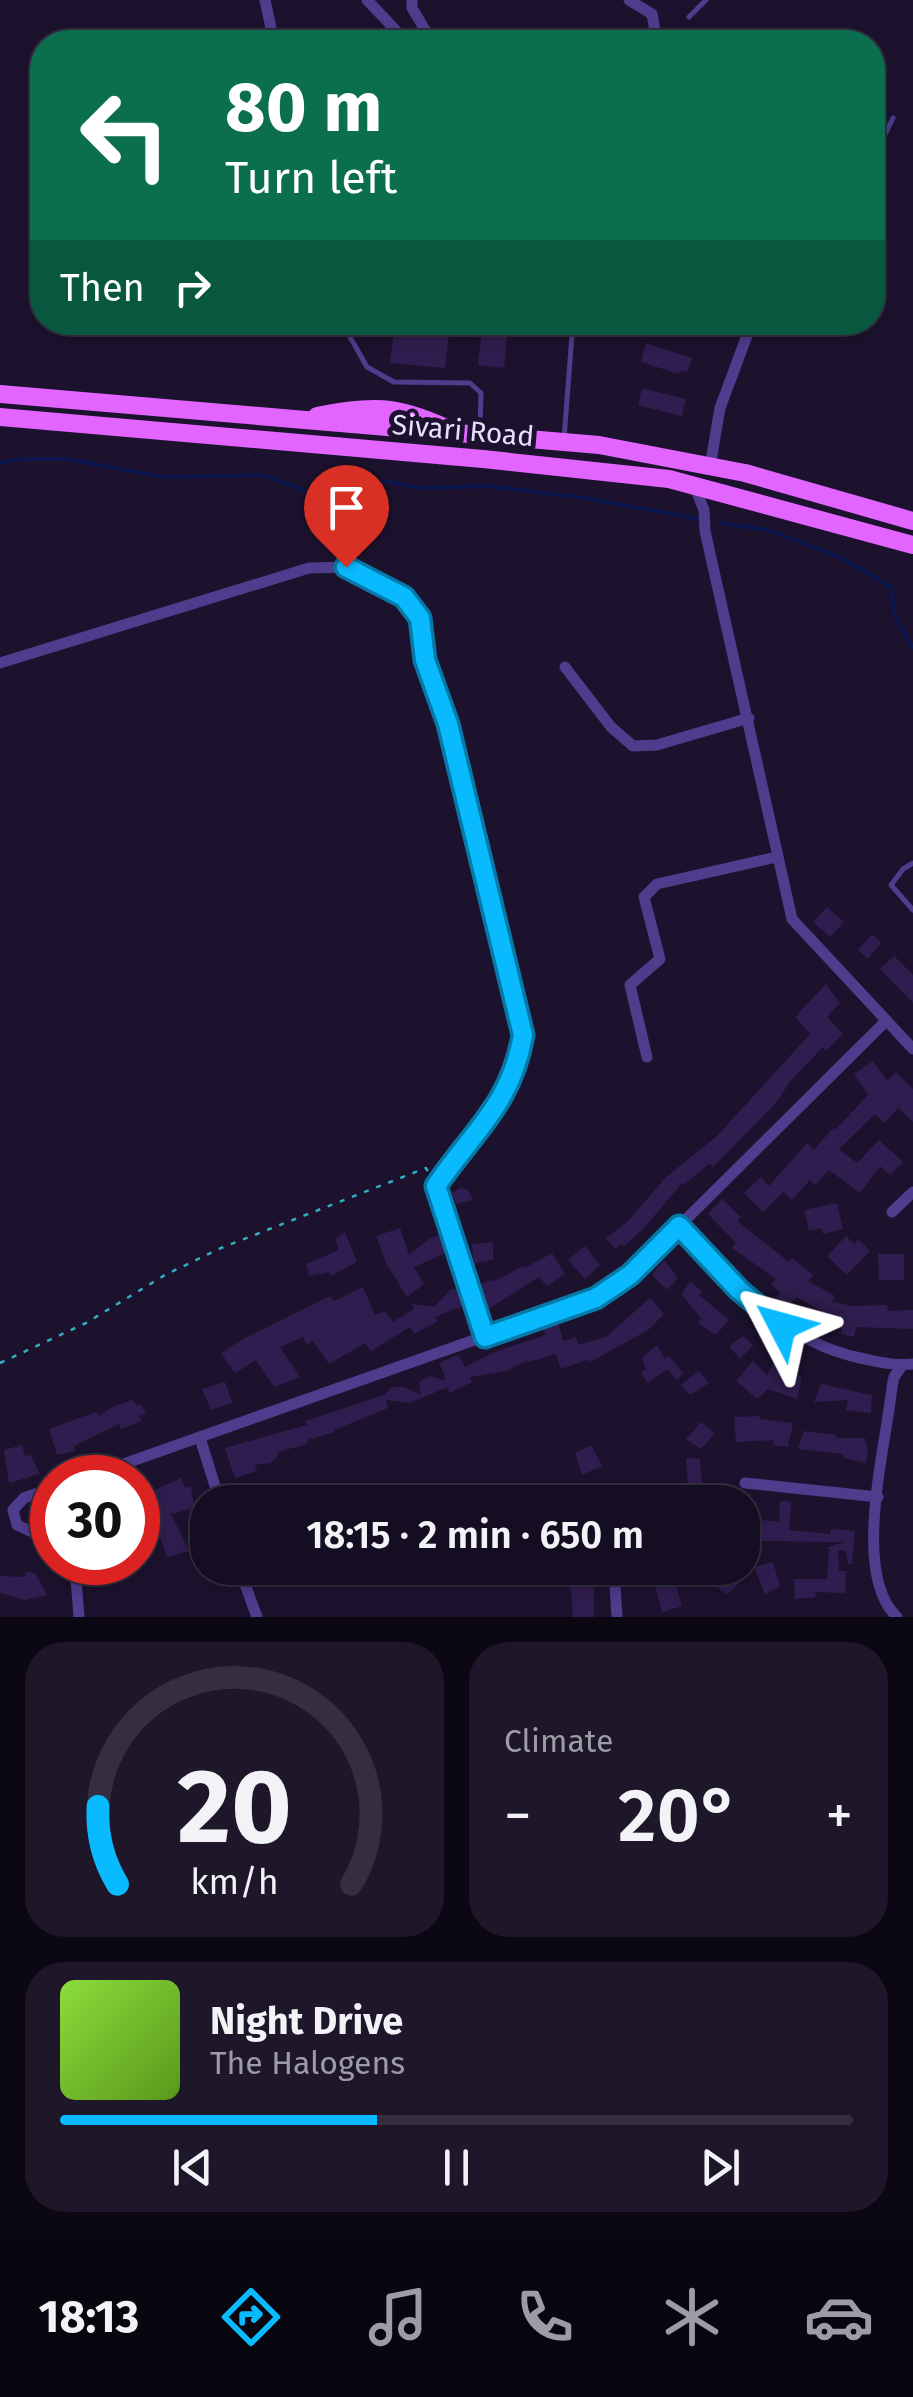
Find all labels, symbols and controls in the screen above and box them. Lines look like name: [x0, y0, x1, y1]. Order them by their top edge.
text: 80 m: [225, 66, 382, 150]
icon: left: [60, 70, 190, 200]
text: Turn left: [225, 151, 397, 205]
icon: right: [165, 260, 220, 315]
text: Then: [60, 265, 145, 311]
street label: Sivari Road: [391, 408, 535, 453]
pin: [304, 465, 389, 568]
icon: arrive: [319, 480, 374, 535]
position arrow: [730, 1274, 834, 1378]
speed limit sign: 30: [30, 1455, 160, 1585]
text: 18:15 · 2 min · 650 m: [306, 1512, 644, 1558]
text: Climate: [504, 1722, 613, 1760]
text: 20: [177, 1745, 292, 1870]
text: 20°: [618, 1771, 739, 1861]
text: −: [504, 1783, 532, 1849]
text: +: [826, 1783, 853, 1849]
text: km/h: [190, 1861, 279, 1903]
text: Night Drive: [210, 1998, 403, 2044]
text: The Halogens: [210, 2044, 405, 2082]
icon: previous: [165, 2140, 220, 2195]
icon: pause: [429, 2140, 484, 2195]
icon: next: [693, 2140, 748, 2195]
icon: directions: [216, 2282, 286, 2352]
icon: music: [363, 2282, 433, 2352]
icon: phone: [510, 2282, 580, 2352]
icon: climate: [657, 2282, 727, 2352]
icon: car: [804, 2282, 874, 2352]
text: 18:13: [39, 2290, 139, 2344]

